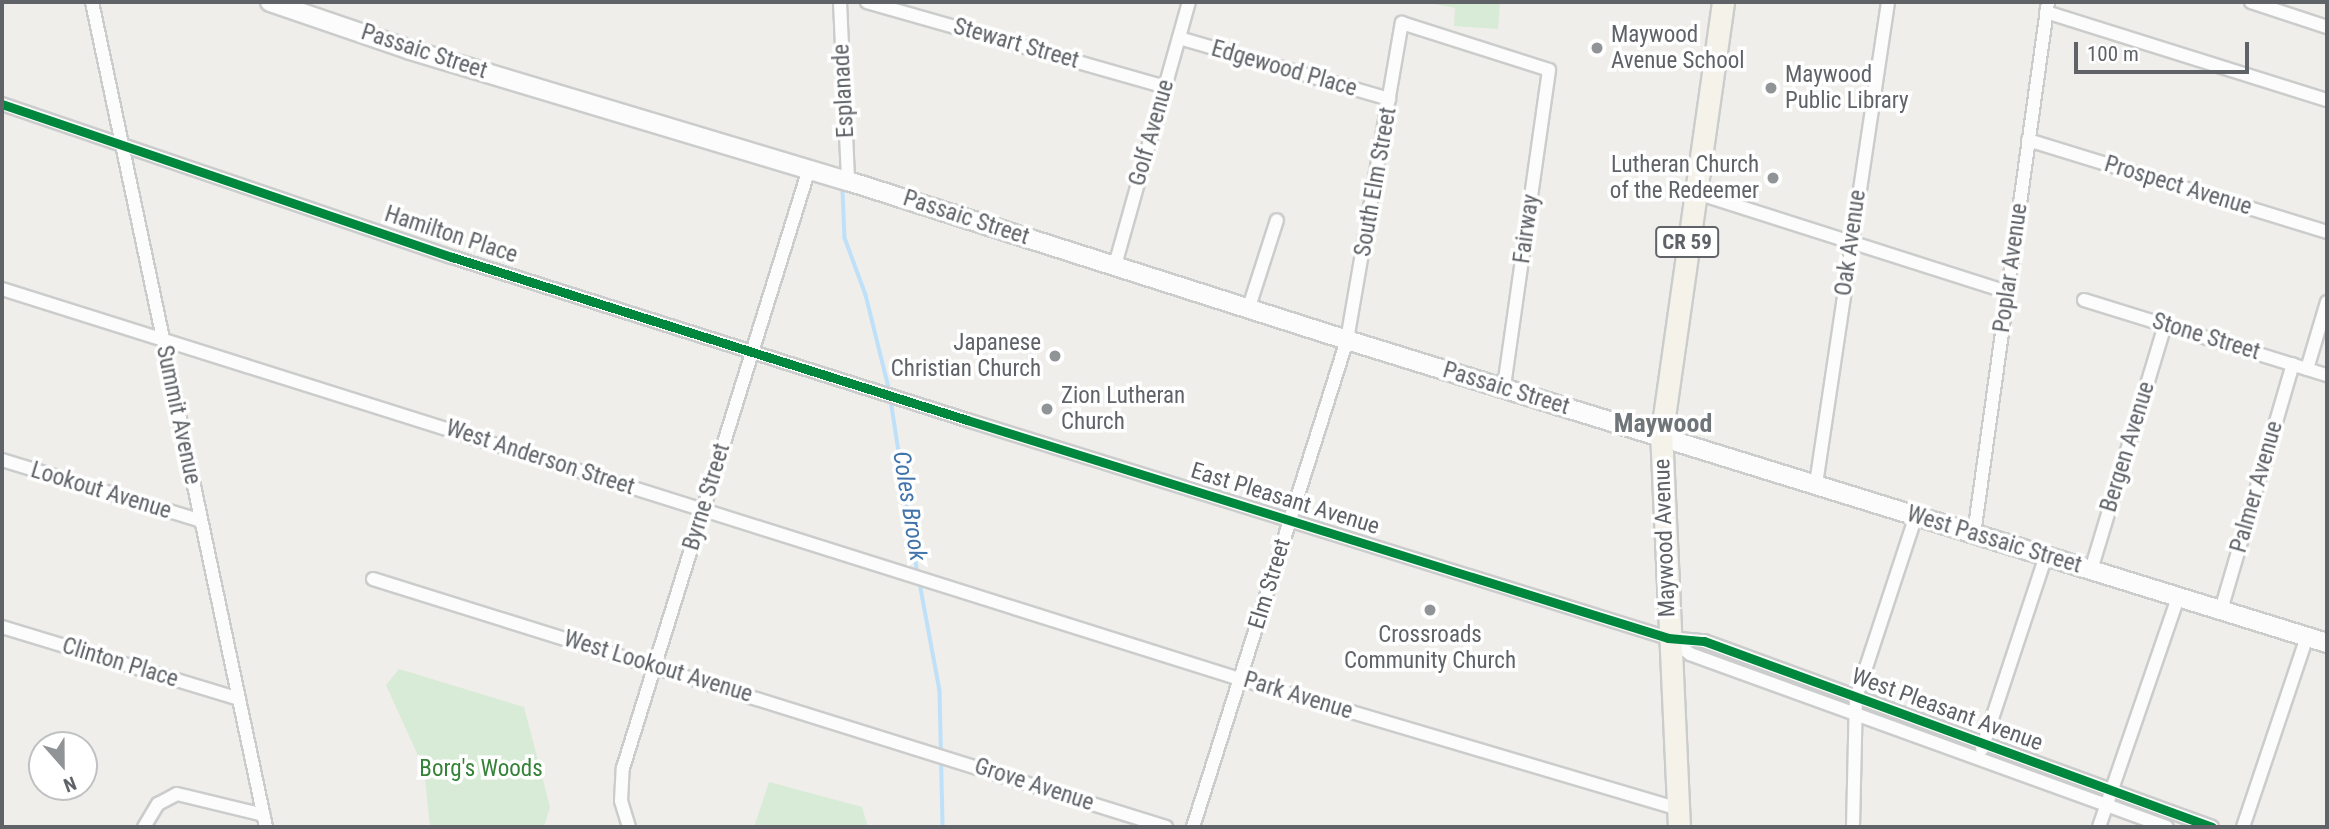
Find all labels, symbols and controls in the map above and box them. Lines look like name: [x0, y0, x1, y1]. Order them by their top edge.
street label: Stewart Street: [950, 13, 1082, 75]
street label: Passaic Street: [358, 19, 490, 85]
place label: Maywood Avenue School: [1611, 21, 1745, 75]
scale bar: [2077, 28, 2252, 72]
street label: Edgewood Place: [1208, 35, 1360, 103]
marker: Maywood Avenue School: [1589, 40, 1605, 56]
text: 100 m: [2087, 42, 2139, 66]
street label: Esplanade: [828, 43, 860, 139]
place label: Maywood Public Library: [1785, 61, 1909, 115]
street label: Golf Avenue: [1124, 77, 1180, 189]
marker: Maywood Public Library: [1763, 80, 1779, 96]
street label: South Elm Street: [1349, 105, 1403, 259]
street label: Prospect Avenue: [2101, 150, 2255, 222]
place label: Lutheran Church of the Redeemer: [1610, 151, 1759, 205]
marker: Lutheran Church of the Redeemer: [1765, 170, 1781, 186]
street label: Passaic Street: [900, 185, 1032, 251]
street label: Oak Avenue: [1830, 188, 1872, 298]
street label: Fairway: [1508, 193, 1546, 265]
street label: Hamilton Place: [381, 201, 521, 269]
street label: Poplar Avenue: [1988, 202, 2034, 334]
road number: CR 59: [1654, 224, 1720, 260]
street label: Stone Street: [2149, 308, 2263, 366]
place label: Japanese Christian Church: [891, 329, 1041, 383]
street label: Summit Avenue: [150, 343, 206, 487]
marker: Japanese Christian Church: [1047, 348, 1063, 364]
street label: Passaic Street: [1439, 357, 1573, 421]
street label: Bergen Avenue: [2095, 378, 2161, 516]
place label: Zion Lutheran Church: [1061, 382, 1185, 436]
marker: Zion Lutheran Church: [1039, 401, 1055, 417]
district label: Maywood: [1614, 408, 1712, 440]
street label: West Anderson Street: [442, 415, 638, 501]
street label: Palmer Avenue: [2225, 418, 2289, 556]
street label: Byrne Street: [678, 440, 736, 554]
water label: Coles Brook: [886, 449, 932, 563]
street label: Lookout Avenue: [27, 457, 175, 525]
street label: East Pleasant Avenue: [1187, 457, 1383, 541]
street label: Maywood Avenue: [1648, 458, 1682, 618]
street label: West Passaic Street: [1903, 500, 2085, 580]
street label: Elm Street: [1243, 535, 1297, 633]
marker: Crossroads Community Church: [1422, 602, 1438, 618]
place label: Crossroads Community Church: [1344, 621, 1516, 675]
street label: West Lookout Avenue: [560, 625, 756, 709]
street label: Clinton Place: [59, 632, 181, 694]
street label: West Pleasant Avenue: [1848, 663, 2046, 757]
street label: Park Avenue: [1240, 666, 1356, 726]
north arrow: [28, 731, 98, 801]
street label: Grove Avenue: [971, 753, 1097, 817]
park label: Borg's Woods: [419, 755, 543, 783]
text: N: [60, 771, 80, 797]

